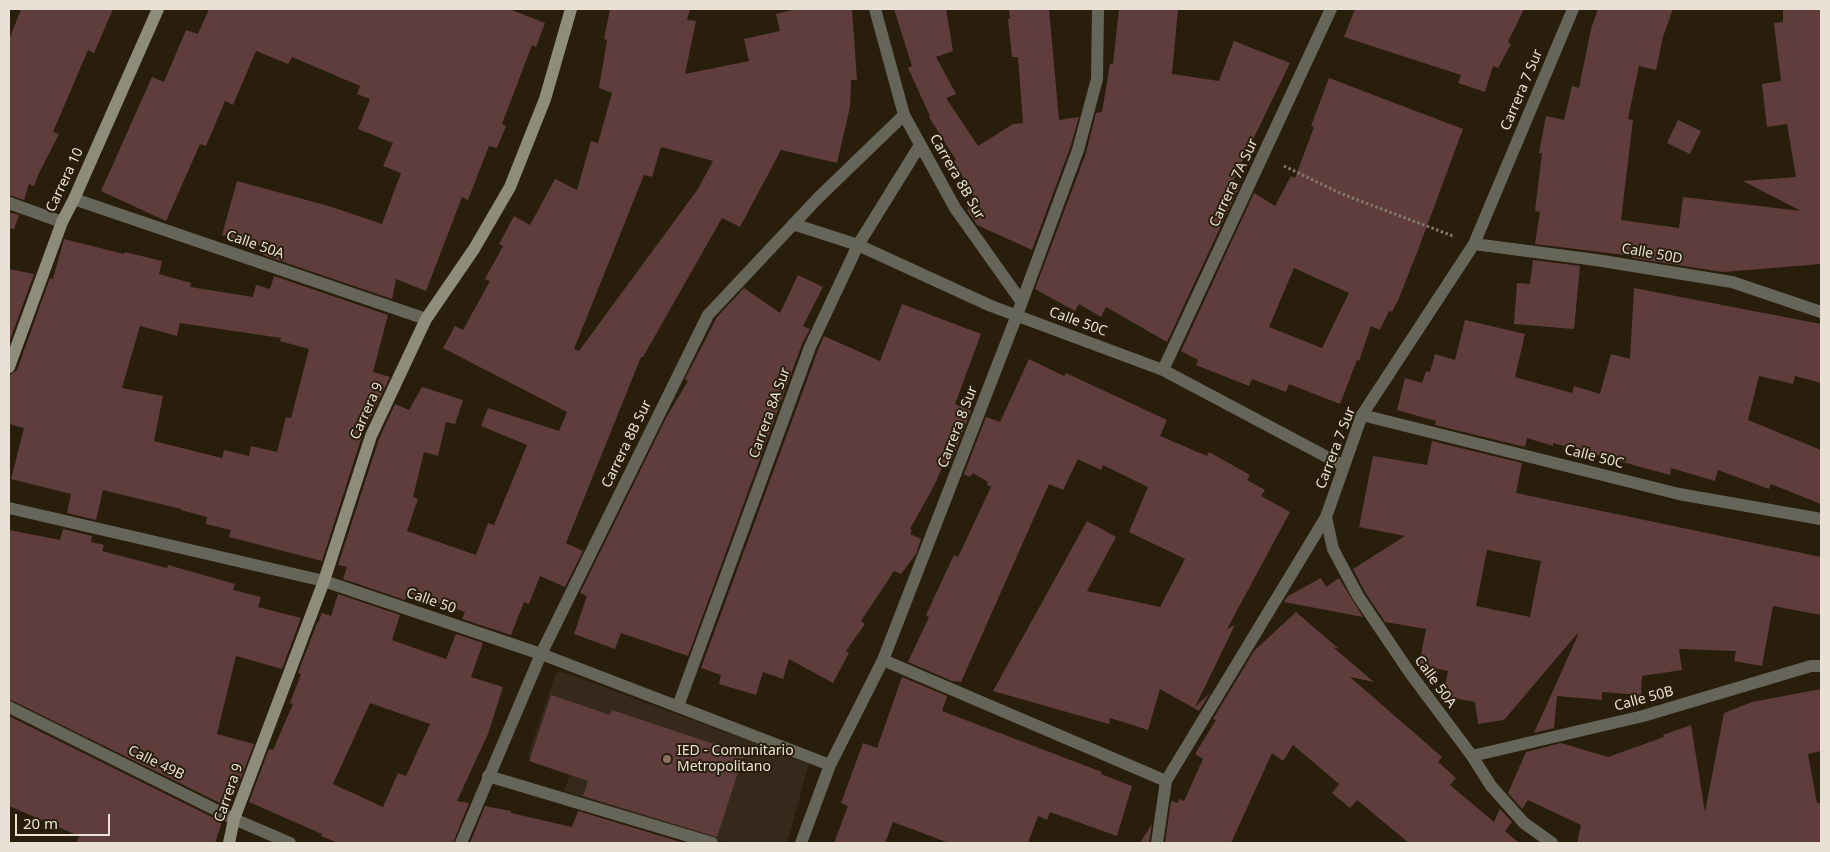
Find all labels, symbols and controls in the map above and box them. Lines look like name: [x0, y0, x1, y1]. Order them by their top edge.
street label: Carrera 7 Sur: [1497, 47, 1547, 133]
street label: Carrera 8B Sur: [926, 131, 988, 223]
street label: Carrera 7A Sur: [1206, 136, 1262, 230]
street label: Carrera 10: [43, 145, 87, 215]
street label: Calle 50A: [224, 227, 286, 263]
street label: Calle 50D: [1620, 240, 1684, 268]
street label: Calle 50C: [1047, 304, 1109, 340]
street label: Carrera 8A Sur: [746, 365, 794, 461]
street label: Carrera 9: [347, 380, 387, 442]
street label: Carrera 8 Sur: [935, 384, 981, 470]
street label: Carrera 8B Sur: [598, 397, 656, 491]
street label: Carrera 7 Sur: [1313, 405, 1359, 491]
street label: Calle 50C: [1563, 442, 1625, 472]
street label: Calle 50: [404, 585, 458, 617]
street label: Calle 50A: [1410, 653, 1460, 711]
street label: Calle 50B: [1613, 683, 1675, 715]
street label: Calle 49B: [125, 742, 187, 784]
place label: IED - Comunitario Metropolitano: [677, 743, 794, 776]
marker: IED - Comunitario Metropolitano: [661, 753, 673, 765]
street label: Carrera 9: [211, 761, 247, 825]
scale bar: [18, 804, 112, 836]
text: 20 m: [23, 813, 58, 833]

